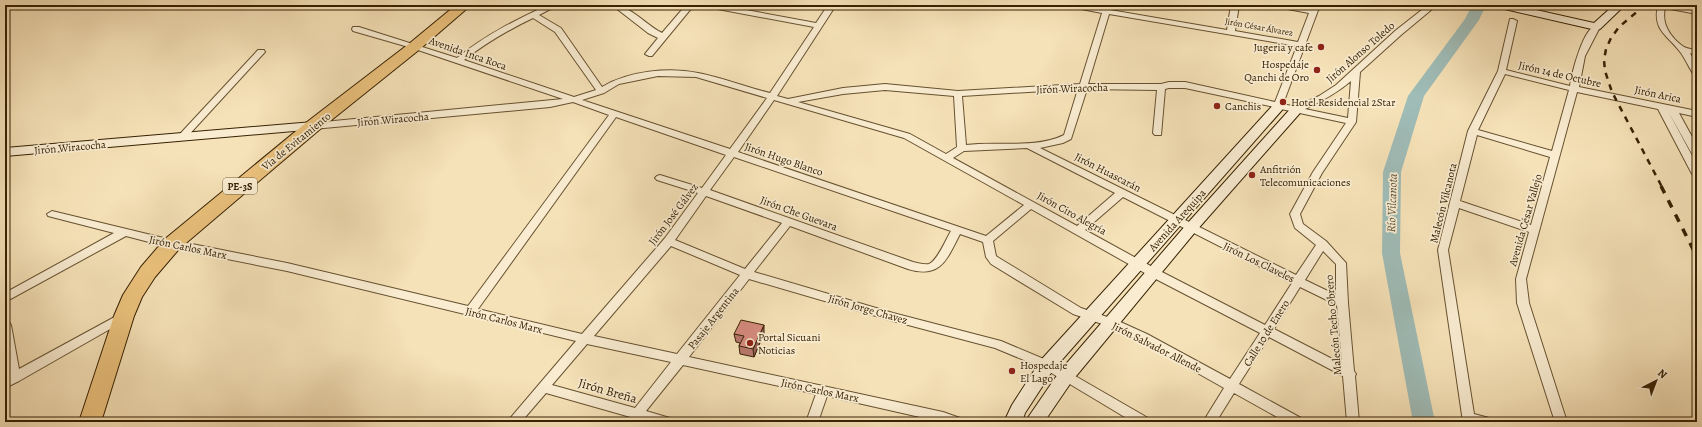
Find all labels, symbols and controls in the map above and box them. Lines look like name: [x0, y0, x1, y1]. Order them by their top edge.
street label: Jirón César Álvarez: [1224, 15, 1294, 39]
street label: Jirón Alonso Toledo: [1323, 18, 1398, 86]
street label: Avenida Inca Roca: [426, 33, 510, 74]
place label: Jugeria y cafe: [1254, 40, 1313, 55]
marker: Jugeria y cafe: [1316, 42, 1326, 52]
place label: Hospedaje Qanchi de Oro: [1244, 57, 1310, 85]
street label: Jirón 14 de Octubre: [1517, 58, 1603, 91]
marker: Hospedaje Qanchi de Oro: [1312, 65, 1322, 75]
street label: Jirón Wiracocha: [1036, 80, 1109, 97]
street label: Jirón Arica: [1633, 82, 1684, 107]
place label: Hotel Residencial 2Star: [1291, 95, 1395, 110]
marker: Hotel Residencial 2Star: [1278, 97, 1288, 107]
place label: Canchis: [1225, 99, 1261, 114]
marker: Canchis: [1212, 101, 1222, 111]
street label: Vía de Evitamiento: [258, 109, 334, 175]
street label: Jirón Wiracocha: [356, 109, 430, 130]
street label: Jirón Wiracocha: [33, 137, 107, 158]
street label: Jirón Hugo Blanco: [743, 139, 826, 180]
street label: Jirón Huascarán: [1072, 149, 1144, 196]
street label: Malecón Vilcanota: [1426, 161, 1461, 245]
place label: Anfitrión Telecomunicaciones: [1259, 162, 1350, 190]
marker: Anfitrión Telecomunicaciones: [1247, 170, 1257, 180]
street label: Avenida César Vallejo: [1505, 172, 1546, 269]
water label: Río Vilcanota: [1383, 173, 1401, 233]
road number: PE-3S: [223, 178, 257, 194]
street label: Jirón José Gálvez: [645, 180, 702, 248]
street label: Avenida Arequipa: [1145, 185, 1210, 255]
street label: Jirón Ciro Alegría: [1034, 188, 1110, 239]
street label: Jirón Che Guevara: [758, 193, 840, 235]
street label: Jirón Carlos Marx: [148, 232, 229, 263]
street label: Jirón Los Claveles: [1220, 239, 1297, 286]
street label: Malecón Techo Obrero: [1322, 274, 1345, 376]
street label: Pasaje Argentina: [684, 283, 743, 353]
street label: Jirón Jorge Chavez: [826, 291, 909, 328]
street label: Calle 10 de Enero: [1240, 297, 1293, 369]
street label: Jirón Carlos Marx: [464, 304, 545, 338]
street label: Jirón Salvador Allende: [1109, 318, 1204, 377]
place label: Portal Sicuani Noticias: [758, 330, 821, 358]
marker: Portal Sicuani Noticias: [745, 338, 755, 348]
place label: Hospedaje El Lago: [1020, 358, 1067, 386]
north arrow: [1636, 361, 1676, 401]
marker: Hospedaje El Lago: [1007, 366, 1017, 376]
text: N: [1654, 366, 1670, 382]
street label: Jirón Breña: [577, 374, 639, 407]
street label: Jirón Carlos Marx: [780, 375, 861, 406]

